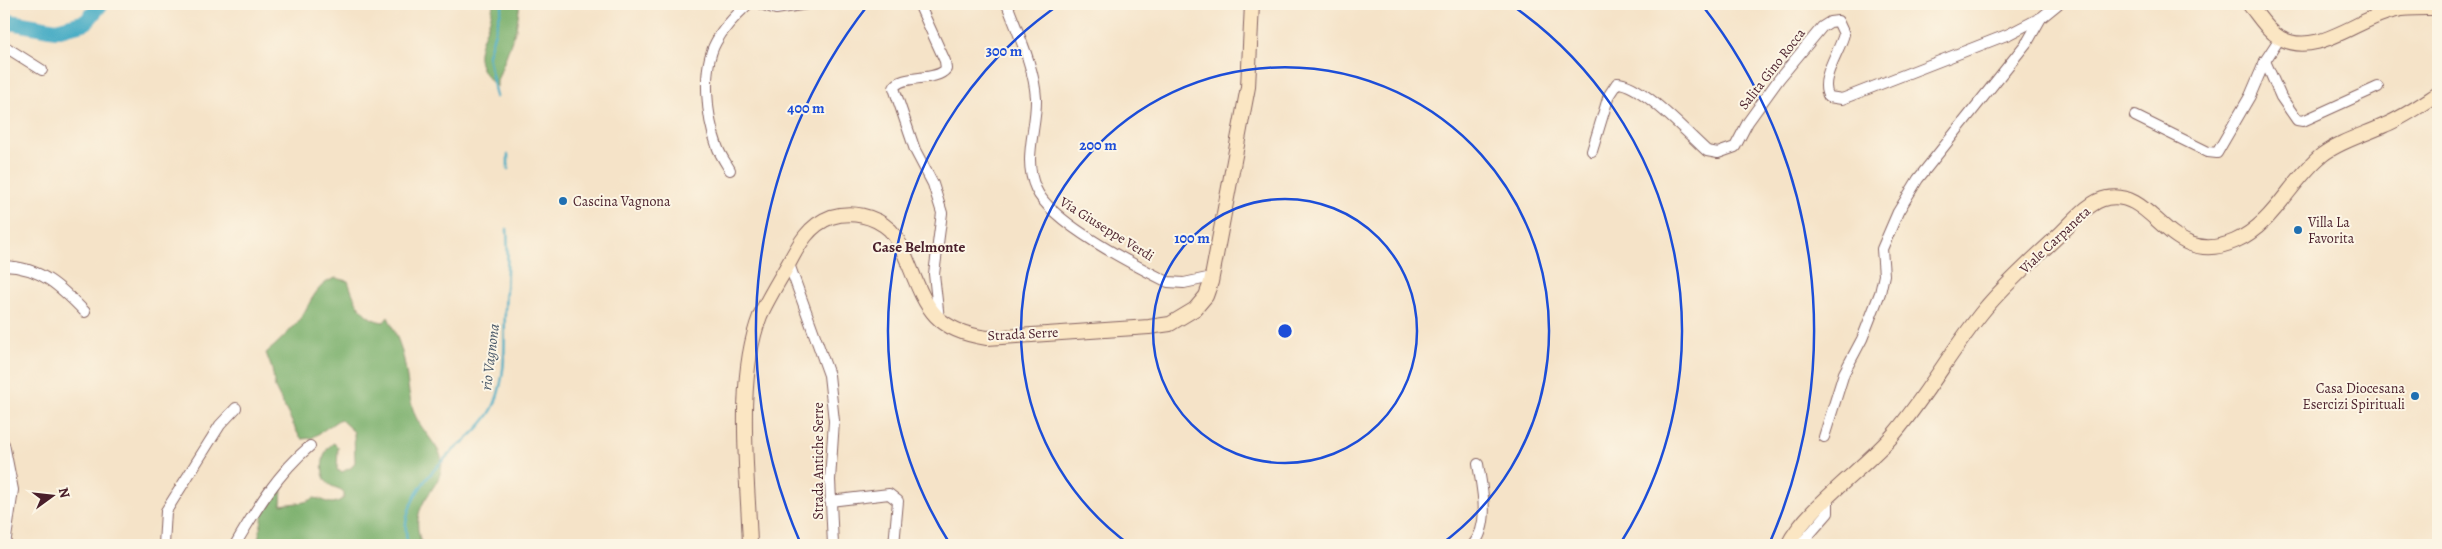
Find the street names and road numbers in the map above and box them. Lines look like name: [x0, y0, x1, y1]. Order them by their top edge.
street label: Salita Gino Rocca: [1734, 24, 1810, 114]
street label: Via Giuseppe Verdi: [1055, 192, 1158, 266]
street label: Viale Carpaneta: [2015, 202, 2095, 279]
street label: Strada Serre: [987, 323, 1059, 345]
street label: Strada Antiche Serre: [809, 402, 828, 520]

